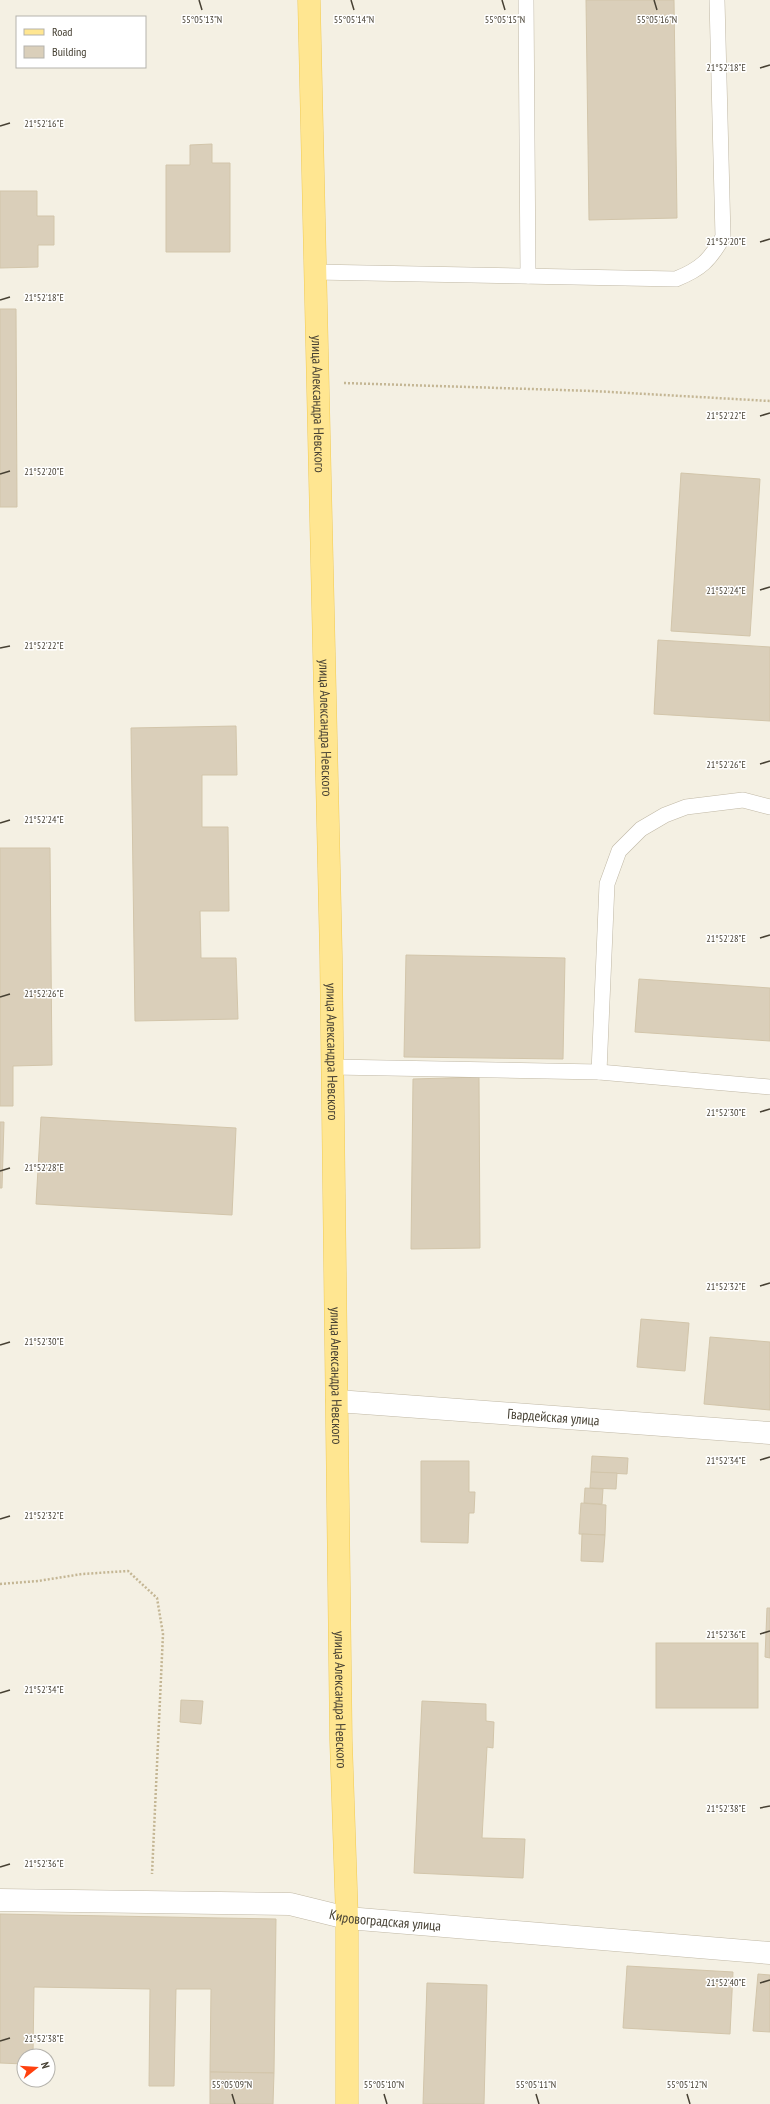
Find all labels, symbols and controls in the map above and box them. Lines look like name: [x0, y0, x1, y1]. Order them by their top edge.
text: 55°05'13"N: [182, 13, 222, 26]
text: 55°05'14"N: [334, 13, 374, 26]
text: 55°05'15"N: [485, 13, 525, 26]
text: 55°05'16"N: [637, 13, 677, 26]
legend: [16, 16, 146, 68]
text: Road: [52, 24, 72, 39]
text: Building: [52, 44, 87, 59]
text: 21°52'18"E: [706, 61, 746, 74]
text: 21°52'16"E: [24, 117, 64, 130]
text: 21°52'20"E: [706, 235, 746, 248]
text: 21°52'18"E: [24, 291, 64, 304]
street label: улица Александра Невского: [308, 335, 329, 473]
text: 21°52'22"E: [706, 409, 746, 422]
text: 21°52'20"E: [24, 465, 64, 478]
text: 21°52'24"E: [706, 584, 746, 597]
text: 21°52'22"E: [24, 639, 64, 652]
street label: улица Александра Невского: [315, 659, 336, 797]
text: 21°52'26"E: [706, 758, 746, 771]
text: 21°52'24"E: [24, 813, 64, 826]
text: 21°52'28"E: [706, 932, 746, 945]
street label: улица Александра Невского: [322, 983, 342, 1121]
text: 21°52'26"E: [24, 987, 64, 1000]
text: 21°52'30"E: [706, 1106, 746, 1119]
text: 21°52'28"E: [24, 1161, 64, 1174]
text: 21°52'32"E: [706, 1280, 746, 1293]
street label: улица Александра Невского: [326, 1307, 346, 1445]
text: 21°52'30"E: [24, 1335, 64, 1348]
street label: Гвардейская улица: [507, 1405, 600, 1429]
text: 21°52'34"E: [706, 1454, 746, 1467]
text: 21°52'32"E: [24, 1509, 64, 1522]
text: 21°52'36"E: [706, 1628, 746, 1641]
street label: улица Александра Невского: [331, 1631, 351, 1769]
text: 21°52'34"E: [24, 1683, 64, 1696]
text: 21°52'38"E: [706, 1802, 746, 1815]
text: 21°52'36"E: [24, 1857, 64, 1870]
street label: Кировоградская улица: [328, 1905, 442, 1935]
text: 21°52'40"E: [706, 1976, 746, 1989]
text: 21°52'38"E: [24, 2032, 64, 2045]
north arrow: [16, 2048, 56, 2088]
text: N: [38, 2060, 53, 2070]
text: 55°05'09"N: [212, 2078, 252, 2091]
text: 55°05'10"N: [364, 2078, 404, 2091]
text: 55°05'11"N: [516, 2078, 556, 2091]
text: 55°05'12"N: [667, 2078, 707, 2091]

